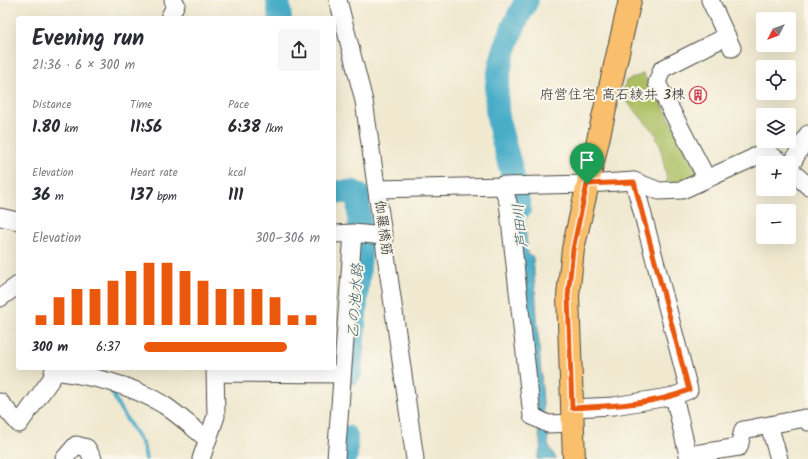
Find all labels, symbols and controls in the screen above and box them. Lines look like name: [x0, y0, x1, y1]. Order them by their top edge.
north arrow: [756, 12, 796, 52]
map controls: [756, 12, 796, 244]
text: Evening run: [32, 22, 144, 57]
button: share: [278, 29, 320, 71]
text: 21:36 · 6 × 300 m: [32, 55, 135, 76]
button: locate: [756, 60, 796, 100]
place label: 府営住宅 高石綾井 3棟: [540, 84, 686, 106]
building icon: 府営住宅 高石綾井 3棟: [688, 85, 708, 105]
text: Distance: [32, 96, 72, 114]
text: Time: [130, 96, 152, 114]
text: Pace: [228, 96, 249, 114]
button: layers: [756, 108, 796, 148]
text: 1.80: [32, 114, 60, 141]
text: 11:56: [130, 114, 162, 141]
text: 6:38: [228, 114, 261, 141]
text: km: [60, 120, 78, 138]
text: /km: [261, 120, 283, 138]
pin: [570, 143, 604, 184]
icon: arrive: [576, 149, 598, 171]
button: +: [756, 156, 796, 196]
text: Elevation: [32, 164, 74, 182]
text: Heart rate: [130, 164, 178, 182]
text: kcal: [228, 164, 246, 182]
text: 36: [32, 182, 51, 209]
text: 137: [130, 182, 152, 209]
text: 111: [228, 182, 243, 209]
text: m: [51, 188, 64, 206]
text: bpm: [152, 188, 177, 206]
street label: 伽羅橋筋: [368, 199, 398, 257]
water label: 芦田川: [507, 202, 535, 250]
button: −: [756, 204, 796, 244]
text: Elevation: [32, 228, 81, 249]
text: 300–306 m: [255, 228, 320, 249]
water label: 乙の池水路: [341, 262, 371, 339]
text: 300 m: [32, 337, 68, 358]
text: 6:37: [96, 337, 120, 358]

